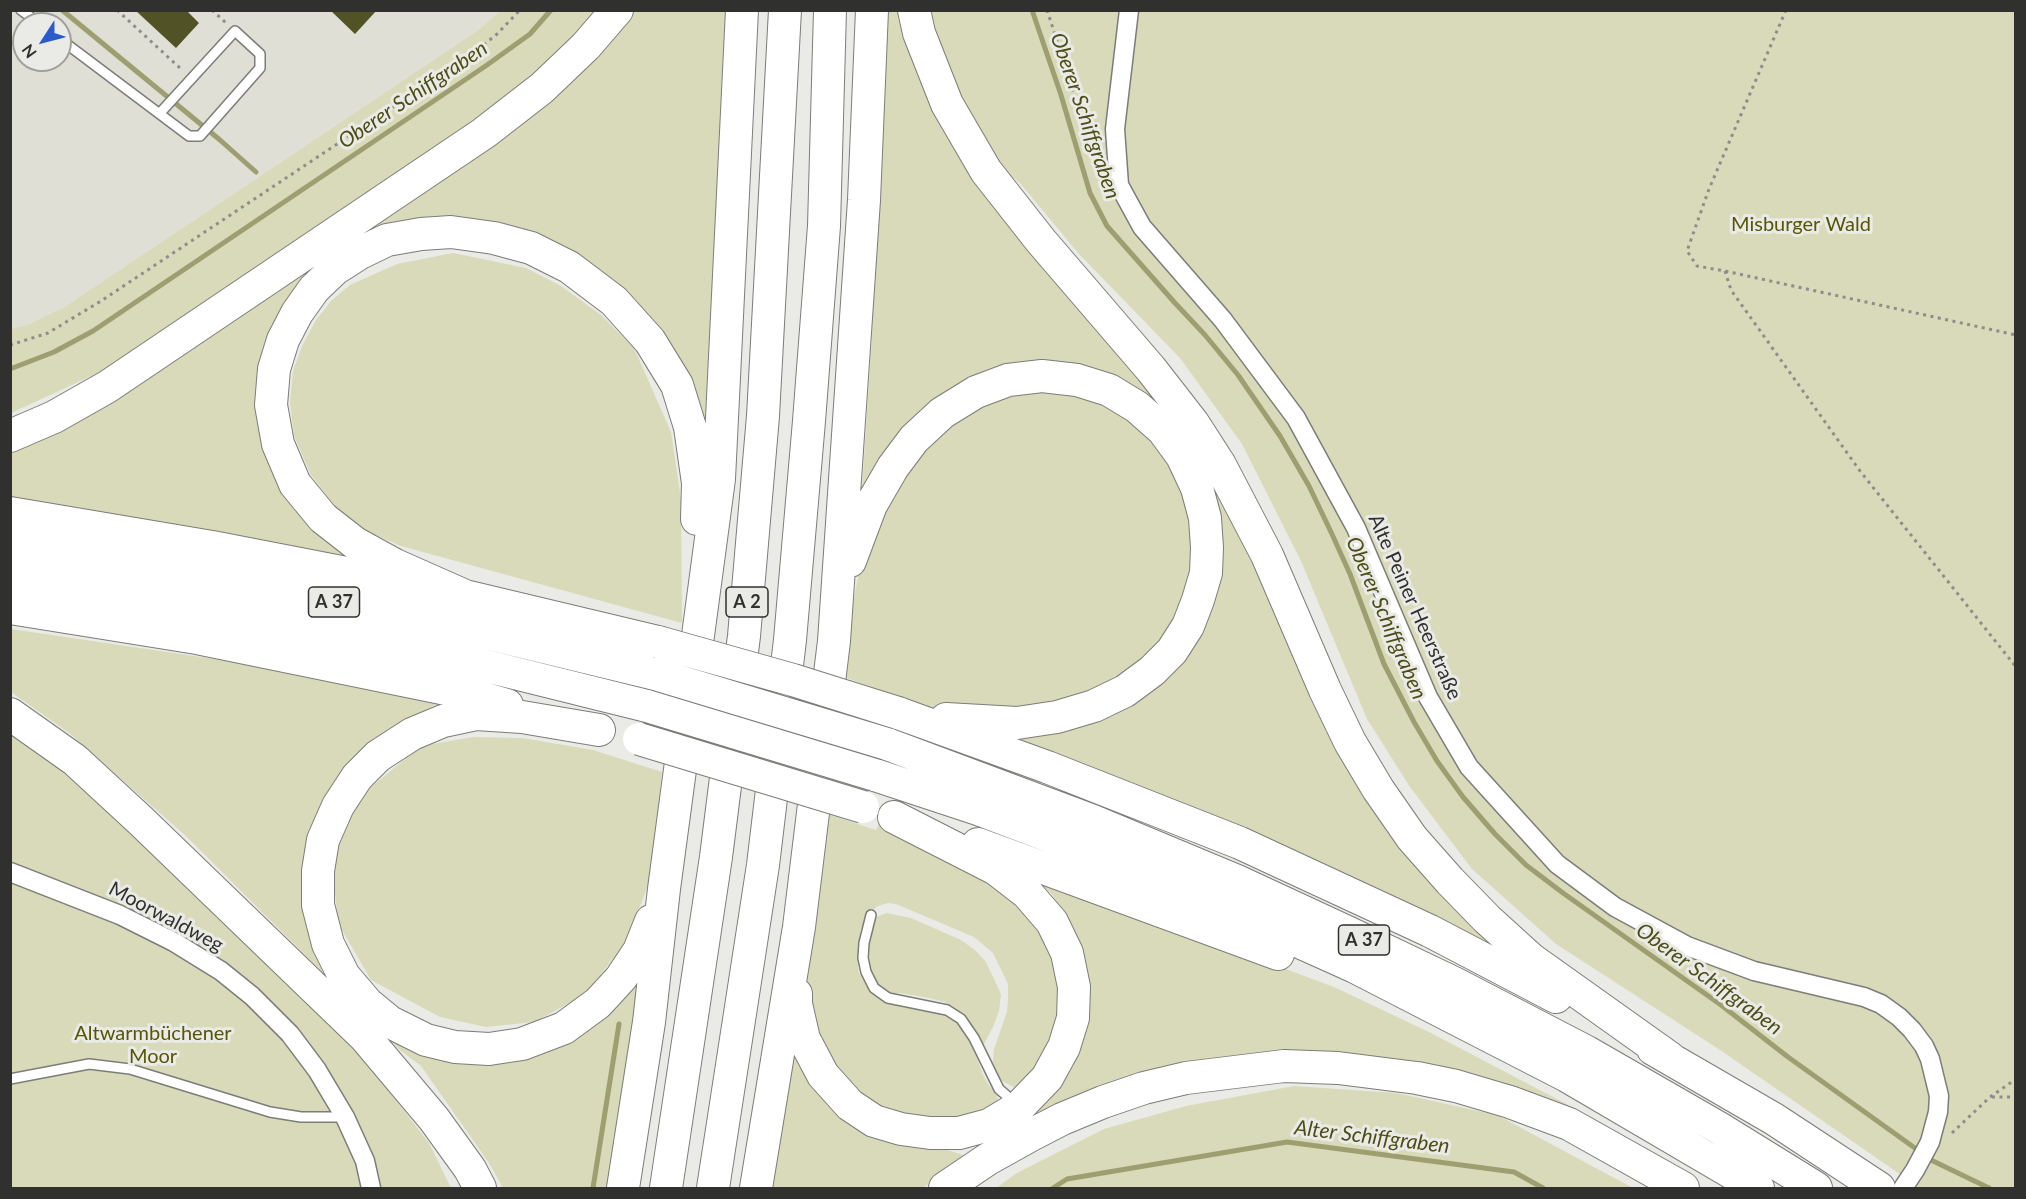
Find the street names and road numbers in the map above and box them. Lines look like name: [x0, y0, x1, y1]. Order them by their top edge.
street label: Alte Peiner Heerstraße: [1363, 511, 1467, 703]
road number: A 37: [308, 587, 360, 617]
road number: A 2: [726, 587, 768, 617]
street label: Moorwaldweg: [105, 877, 227, 957]
road number: A 37: [1338, 925, 1390, 955]

